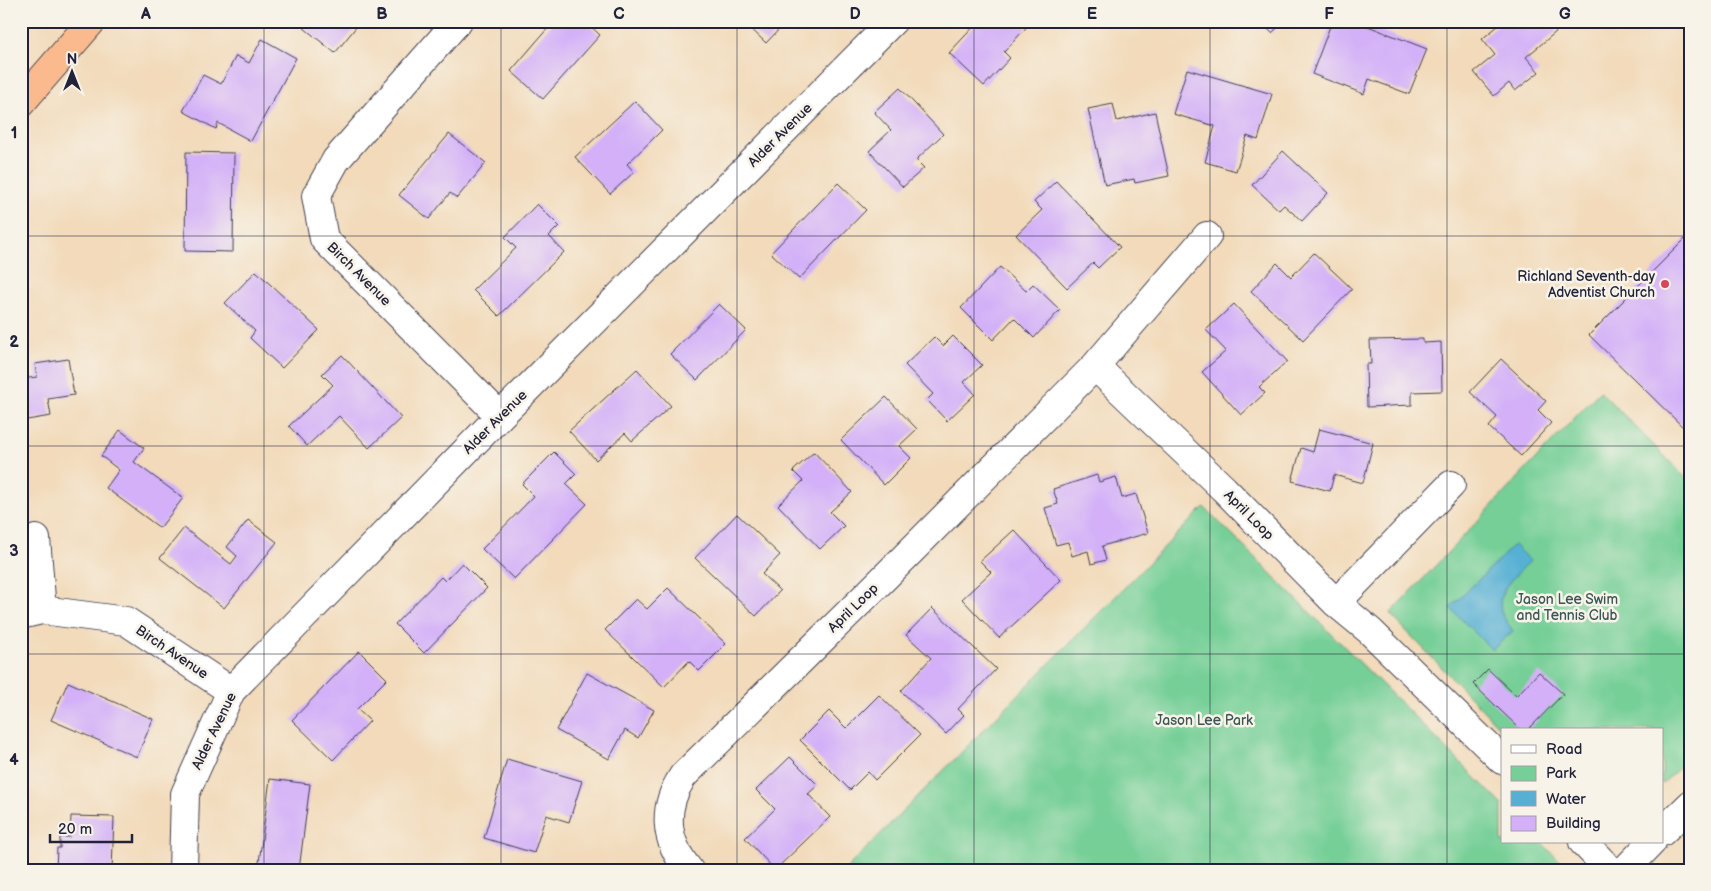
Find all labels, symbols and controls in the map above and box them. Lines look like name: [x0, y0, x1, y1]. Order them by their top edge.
text: A: [140, 5, 151, 24]
text: B: [376, 5, 388, 24]
text: C: [613, 5, 625, 24]
text: D: [849, 5, 861, 24]
text: E: [1087, 5, 1097, 24]
text: F: [1324, 5, 1334, 24]
text: G: [1559, 5, 1571, 24]
north arrow: [48, 48, 98, 98]
text: N: [67, 51, 77, 68]
street label: Alder Avenue: [744, 99, 816, 171]
text: 1: [11, 124, 17, 143]
street label: Birch Avenue: [323, 238, 395, 310]
place label: Richland Seventh-day Adventist Church: [1517, 268, 1656, 301]
marker: Richland Seventh-day Adventist Church: [1659, 278, 1671, 290]
text: 2: [9, 333, 19, 352]
street label: Alder Avenue: [459, 386, 531, 458]
street label: April Loop: [1221, 487, 1277, 543]
text: 3: [9, 542, 19, 561]
street label: April Loop: [824, 580, 882, 636]
park label: Jason Lee Swim and Tennis Club: [1516, 591, 1618, 624]
street label: Birch Avenue: [133, 622, 211, 682]
street label: Alder Avenue: [188, 690, 240, 772]
park label: Jason Lee Park: [1155, 712, 1253, 729]
legend: [1501, 728, 1664, 844]
text: Road: [1546, 740, 1582, 759]
text: 4: [9, 751, 19, 770]
text: Park: [1546, 764, 1577, 783]
text: Water: [1546, 790, 1586, 809]
scale bar: [50, 811, 132, 843]
text: Building: [1546, 814, 1601, 833]
text: 20 m: [58, 820, 92, 839]

